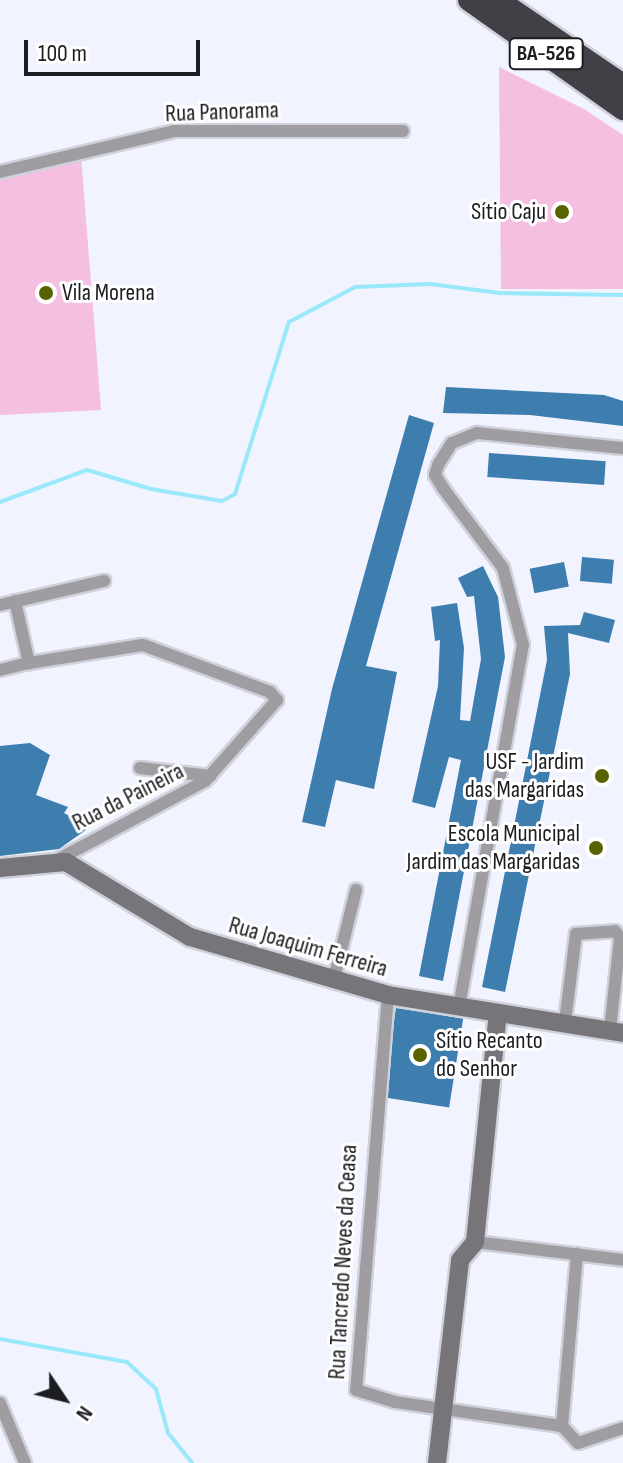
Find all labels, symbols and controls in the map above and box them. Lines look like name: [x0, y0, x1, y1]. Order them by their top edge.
scale bar: [28, 24, 204, 74]
road number: BA-526: [508, 36, 584, 72]
text: 100 m: [38, 39, 87, 68]
street label: Rua Panorama: [165, 96, 279, 128]
place label: Sítio Caju: [471, 198, 546, 226]
marker: Sítio Caju: [553, 203, 571, 221]
place label: Vila Morena: [62, 279, 155, 307]
marker: Vila Morena: [37, 284, 55, 302]
place label: USF - Jardim das Margaridas: [465, 748, 584, 804]
street label: Rua da Paineira: [68, 757, 188, 837]
marker: USF - Jardim das Margaridas: [591, 765, 613, 787]
place label: Escola Municipal Jardim das Margaridas: [407, 820, 580, 876]
marker: Escola Municipal Jardim das Margaridas: [587, 839, 605, 857]
street label: Rua Joaquim Ferreira: [225, 911, 391, 983]
place label: Sítio Recanto do Senhor: [436, 1027, 543, 1083]
marker: Sítio Recanto do Senhor: [411, 1046, 429, 1064]
street label: Rua Tancredo Neves da Ceasa: [322, 1144, 364, 1380]
north arrow: [24, 1359, 104, 1439]
text: N: [70, 1400, 98, 1426]

